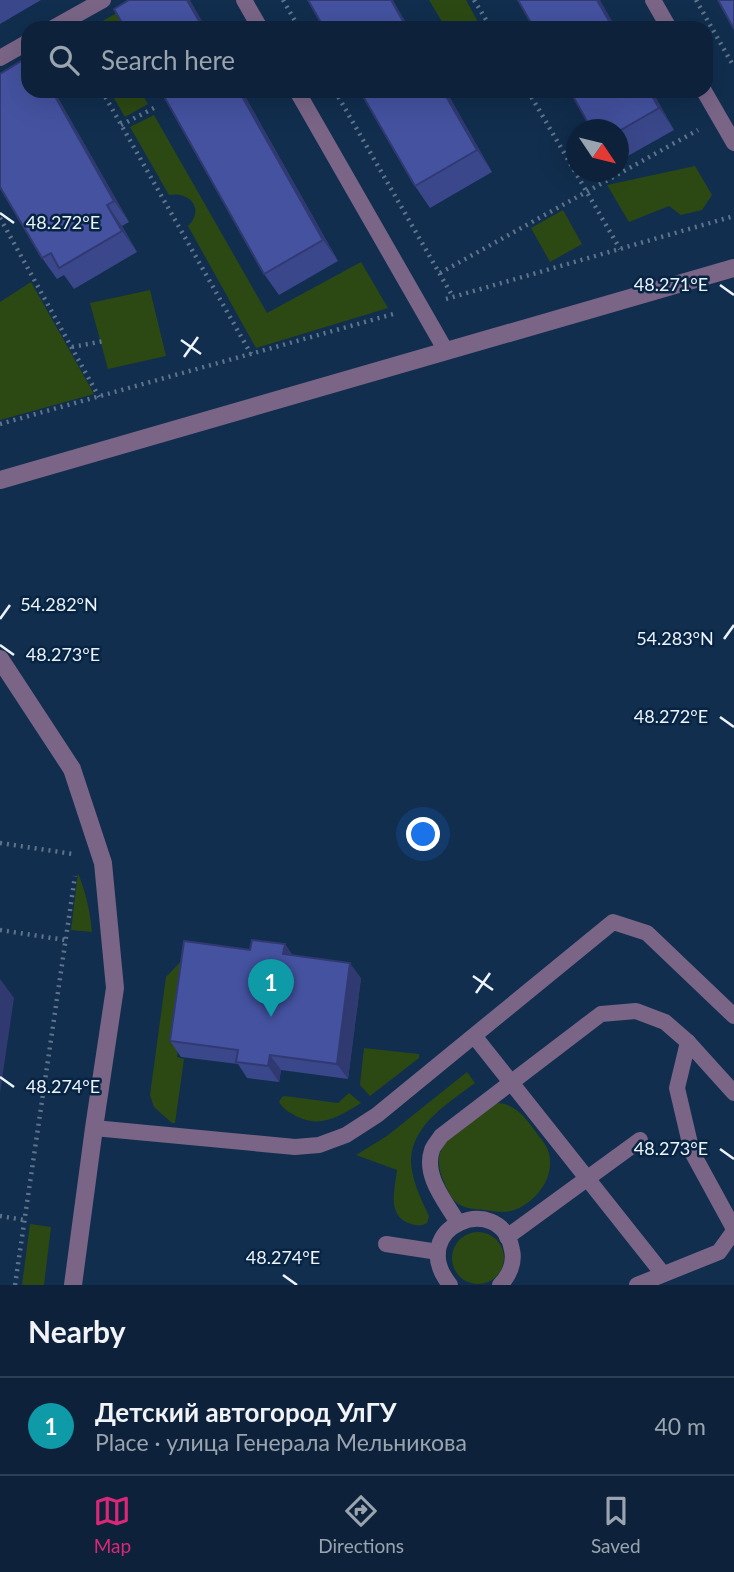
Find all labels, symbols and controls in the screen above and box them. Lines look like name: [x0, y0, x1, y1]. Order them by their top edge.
search box: [21, 21, 713, 98]
icon: search: [45, 41, 83, 79]
text: Search here: [101, 44, 235, 76]
north arrow: [566, 119, 629, 182]
text: 48.272°E: [26, 211, 100, 233]
text: 48.271°E: [634, 273, 708, 295]
text: 54.282°N: [20, 593, 98, 615]
text: 54.283°N: [636, 627, 714, 649]
text: 48.273°E: [26, 643, 100, 665]
text: 48.272°E: [634, 705, 708, 727]
your location: [406, 817, 440, 851]
pin: 1: [248, 959, 294, 1017]
text: 48.274°E: [26, 1075, 100, 1097]
text: 48.273°E: [634, 1137, 708, 1159]
text: 48.274°E: [246, 1246, 320, 1268]
text: Nearby: [28, 1313, 126, 1349]
text: Детский автогород УлГУ: [95, 1396, 396, 1428]
text: 1: [44, 1412, 58, 1440]
text: 40 m: [655, 1412, 706, 1440]
text: Place · улица Генерала Мельникова: [95, 1428, 467, 1456]
tab: Map: [93, 1492, 131, 1557]
tab: Directions: [318, 1492, 404, 1557]
tab: Saved: [591, 1492, 641, 1557]

